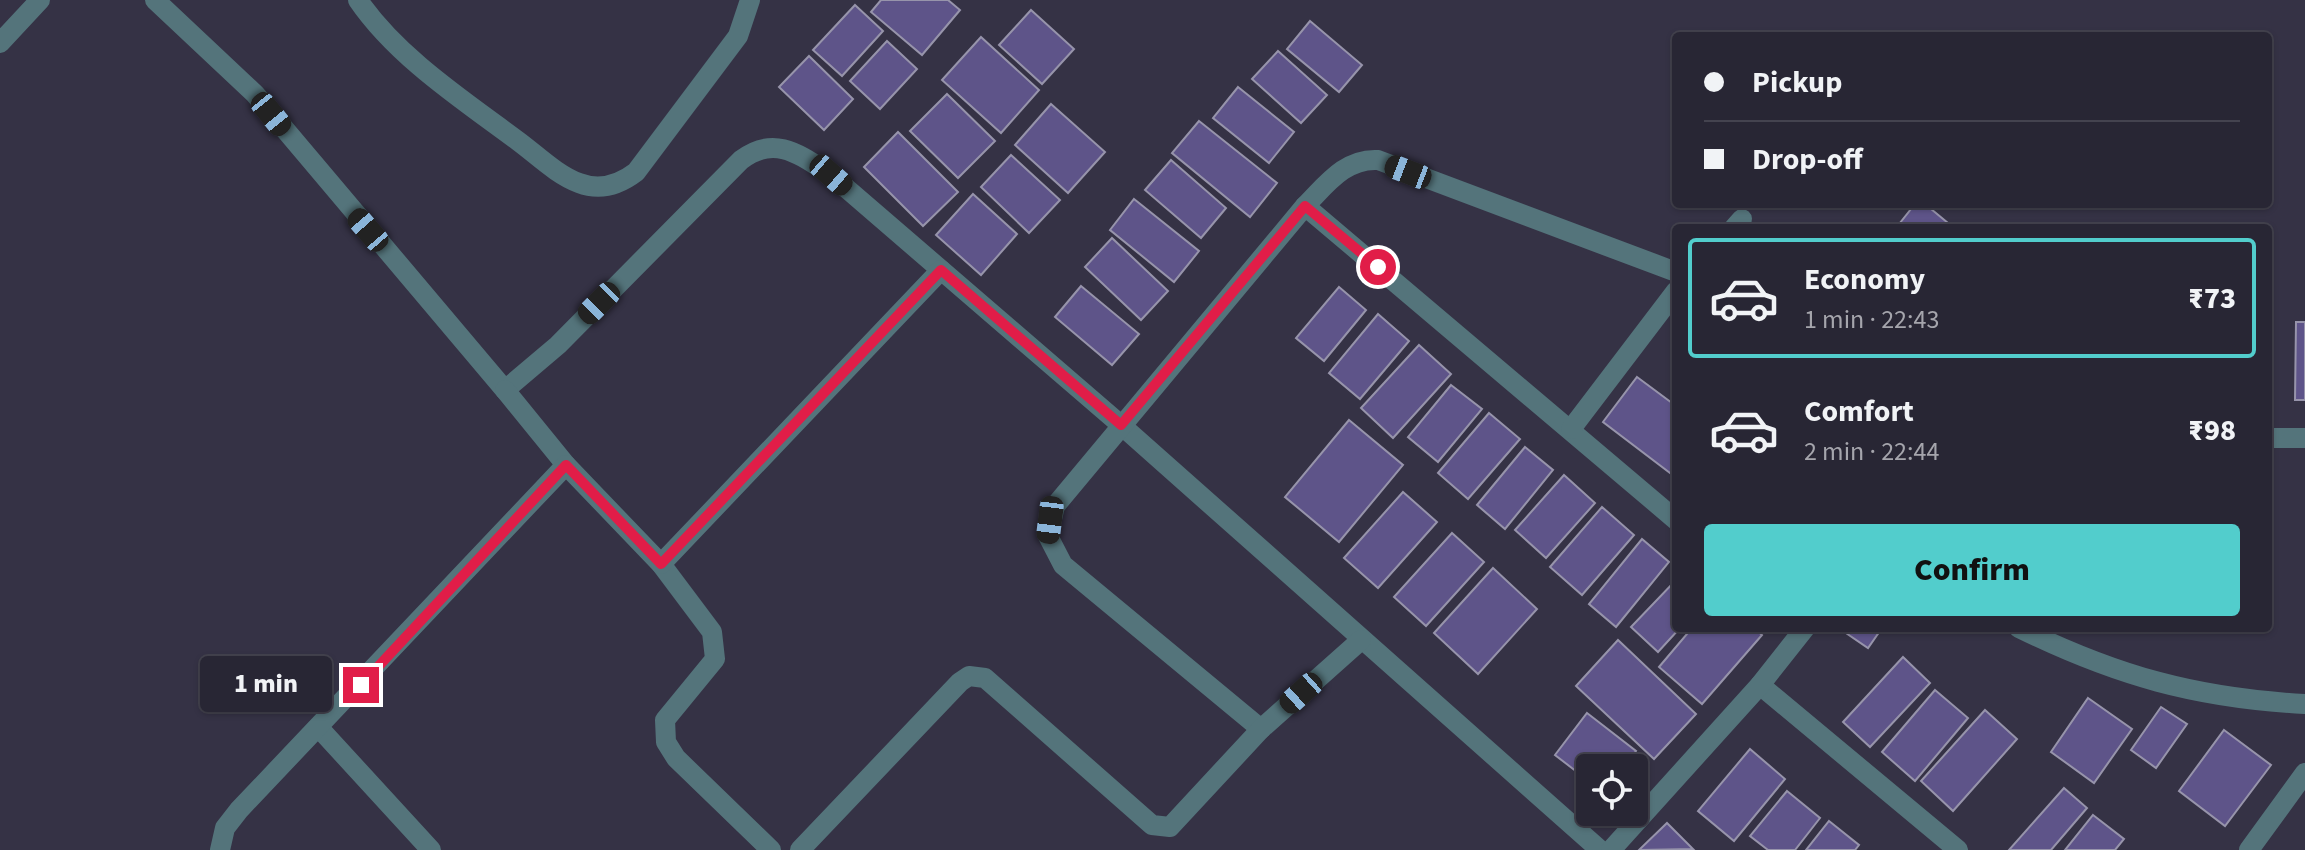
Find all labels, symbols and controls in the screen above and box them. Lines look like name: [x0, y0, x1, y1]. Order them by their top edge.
text: Pickup: [1752, 61, 1842, 104]
car: [247, 88, 295, 140]
text: Drop-off: [1752, 138, 1863, 181]
car: [805, 150, 857, 200]
car: [1381, 152, 1435, 192]
car: [343, 204, 393, 256]
route start: [1360, 249, 1396, 285]
text: Economy: [1804, 258, 1925, 301]
icon: car: [1708, 262, 1780, 334]
text: ₹73: [2188, 277, 2236, 320]
car: [574, 278, 624, 328]
text: 1 min · 22:43: [1804, 301, 1939, 338]
text: Comfort: [1804, 390, 1914, 433]
icon: car: [1708, 394, 1780, 466]
text: ₹98: [2188, 409, 2236, 452]
text: 2 min · 22:44: [1804, 433, 1939, 470]
car: [1035, 495, 1065, 545]
button: Confirm: [1704, 524, 2240, 616]
callout: 1 min: [201, 657, 333, 713]
text: 1 min: [234, 665, 298, 702]
route end: [343, 667, 379, 703]
car: [1275, 668, 1327, 718]
map controls: [1576, 754, 1648, 826]
button: locate: [1576, 754, 1648, 826]

